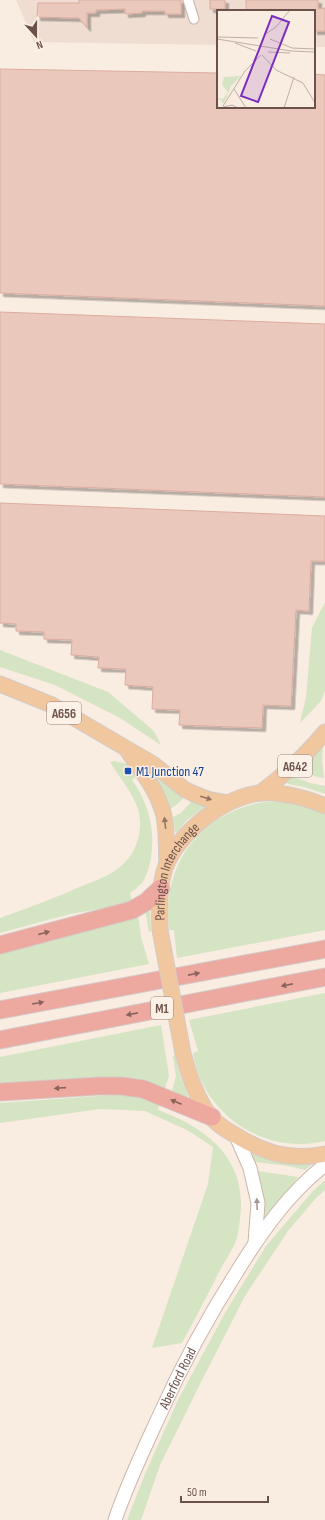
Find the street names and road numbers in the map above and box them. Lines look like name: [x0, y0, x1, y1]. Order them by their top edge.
road number: A656: [47, 702, 81, 724]
road number: A642: [278, 755, 312, 777]
street label: Parlington Interchange: [152, 819, 203, 921]
road number: M1: [151, 997, 173, 1019]
street label: Aberford Road: [155, 1344, 200, 1413]

